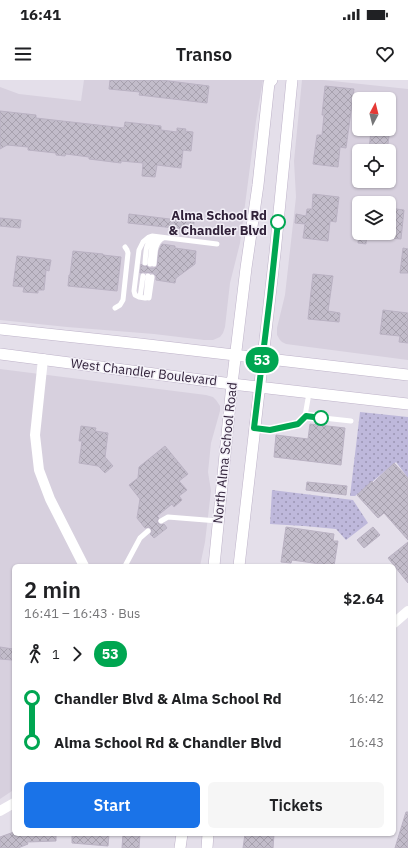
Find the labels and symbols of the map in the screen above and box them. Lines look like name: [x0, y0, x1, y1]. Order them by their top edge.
north arrow: [352, 92, 396, 136]
place label: Alma School Rd & Chandler Blvd: [168, 207, 267, 239]
marker: Alma School Rd & Chandler Blvd: [270, 214, 286, 230]
line badge: 53: [244, 347, 280, 373]
street label: West Chandler Boulevard: [70, 355, 218, 389]
street label: North Alma School Road: [209, 381, 241, 525]
unlabelled marker: [313, 410, 329, 426]

